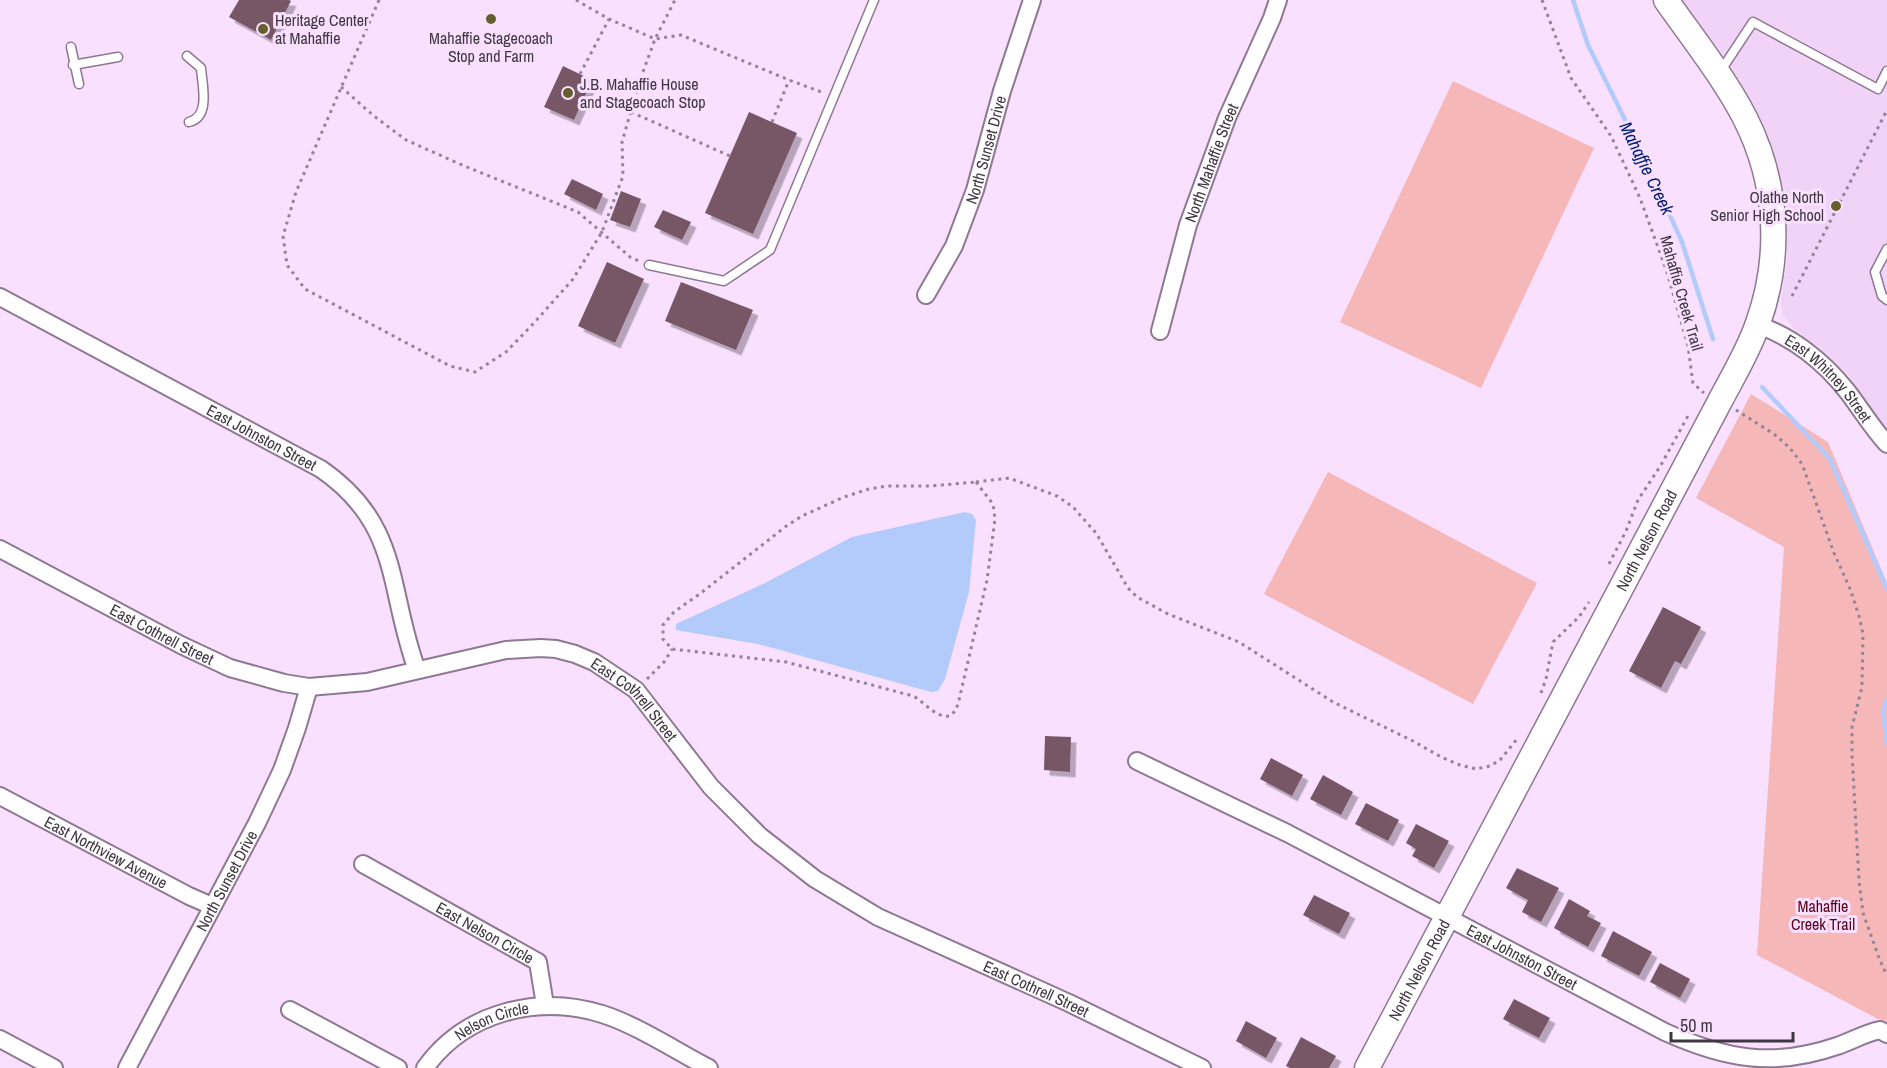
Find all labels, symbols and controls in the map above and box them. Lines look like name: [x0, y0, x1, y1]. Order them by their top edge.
place label: Heritage Center at Mahaffie: [275, 9, 369, 49]
marker: Mahaffie Stagecoach Stop and Farm: [484, 12, 498, 26]
marker: Heritage Center at Mahaffie: [256, 22, 270, 36]
place label: Mahaffie Stagecoach Stop and Farm: [429, 27, 553, 67]
place label: J.B. Mahaffie House and Stagecoach Stop: [580, 73, 705, 113]
marker: J.B. Mahaffie House and Stagecoach Stop: [561, 86, 575, 100]
street label: North Sunset Drive: [960, 93, 1011, 207]
street label: North Mahaffie Street: [1179, 99, 1243, 225]
water label: Mahaffie Creek: [1614, 117, 1681, 219]
place label: Olathe North Senior High School: [1710, 186, 1824, 226]
marker: Olathe North Senior High School: [1829, 199, 1843, 213]
street label: Mahaffie Creek Trail: [1655, 233, 1709, 353]
street label: East Whitney Street: [1781, 329, 1877, 427]
street label: East Johnston Street: [203, 399, 321, 476]
street label: North Nelson Road: [1610, 486, 1682, 595]
street label: East Cothrell Street: [106, 598, 218, 670]
street label: East Cothrell Street: [587, 652, 683, 746]
street label: East Northview Avenue: [41, 811, 171, 894]
street label: North Sunset Drive: [190, 826, 262, 935]
park label: Mahaffie Creek Trail: [1791, 895, 1855, 935]
street label: East Nelson Circle: [432, 896, 538, 969]
street label: North Nelson Road: [1383, 915, 1455, 1024]
street label: East Johnston Street: [1463, 919, 1581, 995]
street label: East Cothrell Street: [980, 955, 1093, 1022]
street label: Nelson Circle: [450, 997, 530, 1045]
scale bar: [1671, 1005, 1792, 1043]
text: 50 m: [1680, 1013, 1713, 1038]

